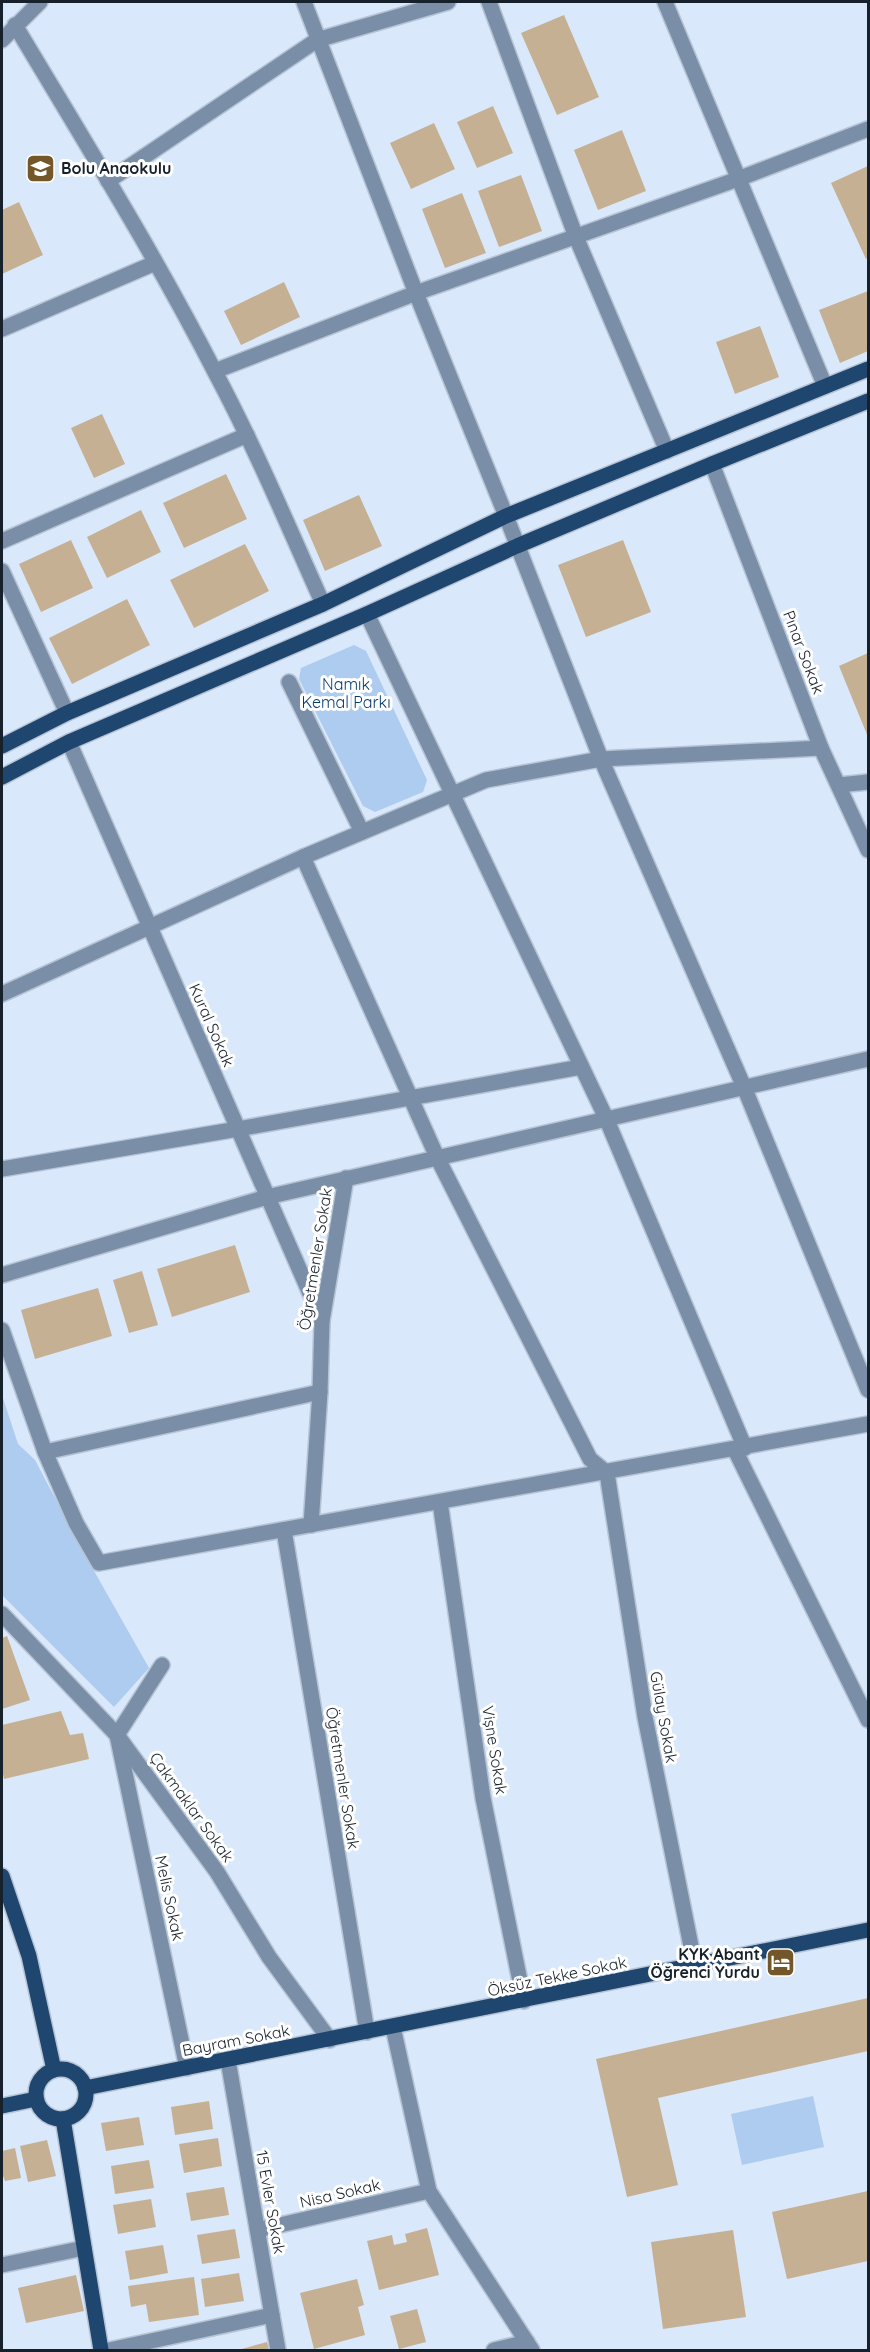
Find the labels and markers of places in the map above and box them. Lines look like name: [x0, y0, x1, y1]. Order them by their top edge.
school or university icon: Bolu Anaokulu: [24, 152, 56, 184]
place label: Bolu Anaokulu: [61, 158, 171, 178]
place label: KYK Abant Öğrenci Yurdu: [651, 1944, 760, 1982]
hotel icon: KYK Abant Öğrenci Yurdu: [765, 1947, 797, 1979]

